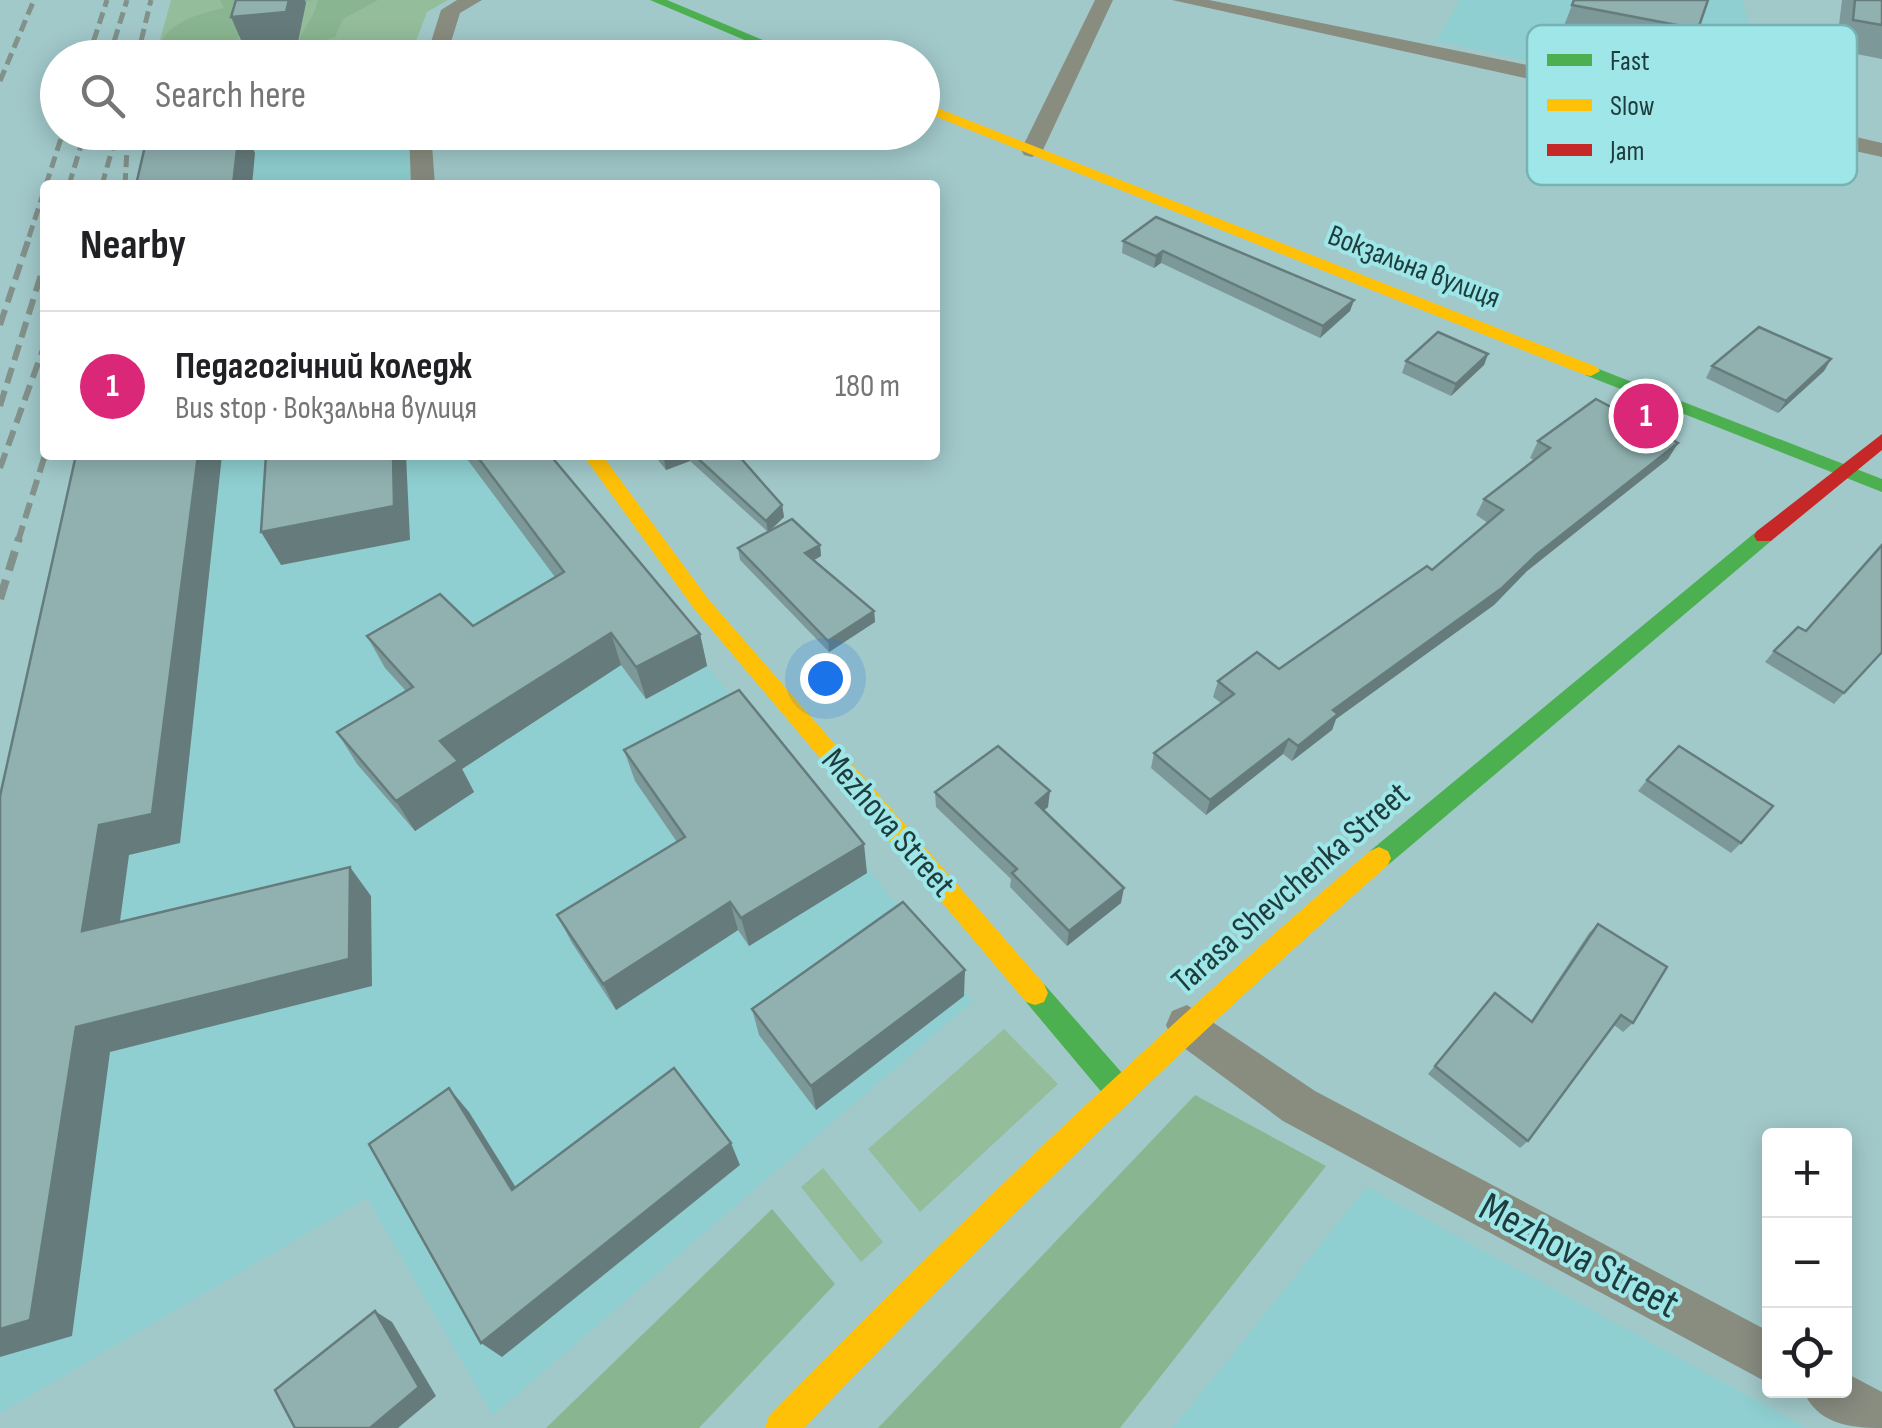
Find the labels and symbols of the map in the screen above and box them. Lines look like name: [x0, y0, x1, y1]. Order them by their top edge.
legend: [1527, 25, 1857, 185]
text: Fast: [1610, 45, 1649, 78]
text: Slow: [1610, 90, 1655, 123]
text: Jam: [1609, 135, 1645, 168]
street label: Вокзальна вулиця: [1323, 218, 1505, 316]
pin: 1: [1614, 378, 1678, 454]
your location: [800, 653, 851, 704]
street label: Mezhova Street: [812, 740, 964, 906]
street label: Tarasa Shevchenka Street: [1163, 773, 1419, 1003]
street label: Mezhova Street: [1470, 1182, 1688, 1330]

